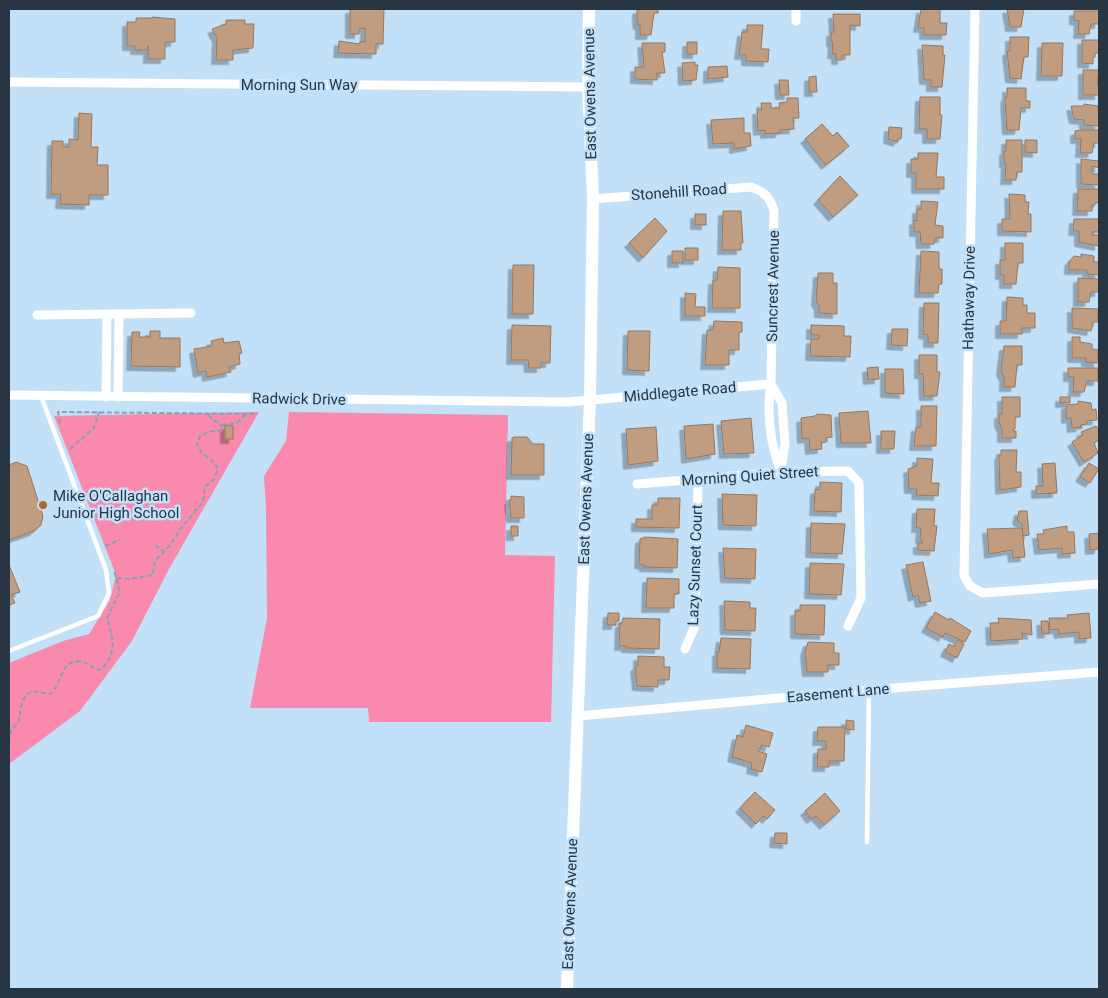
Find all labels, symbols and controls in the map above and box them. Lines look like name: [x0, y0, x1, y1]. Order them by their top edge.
street label: East Owens Avenue: [580, 28, 600, 160]
street label: Morning Sun Way: [241, 76, 357, 94]
street label: Stonehill Road: [631, 180, 727, 204]
street label: Suncrest Avenue: [763, 230, 783, 342]
street label: Hathaway Drive: [959, 246, 979, 350]
street label: Middlegate Road: [623, 378, 737, 406]
street label: Radwick Drive: [252, 389, 346, 409]
street label: East Owens Avenue: [575, 433, 597, 565]
street label: Morning Quiet Street: [681, 462, 819, 490]
place label: Mike O'Callaghan Junior High School: [53, 487, 179, 522]
marker: Mike O'Callaghan Junior High School: [37, 499, 49, 511]
street label: Lazy Sunset Court: [684, 504, 706, 626]
street label: Easement Lane: [786, 680, 890, 706]
street label: East Owens Avenue: [559, 838, 581, 970]

